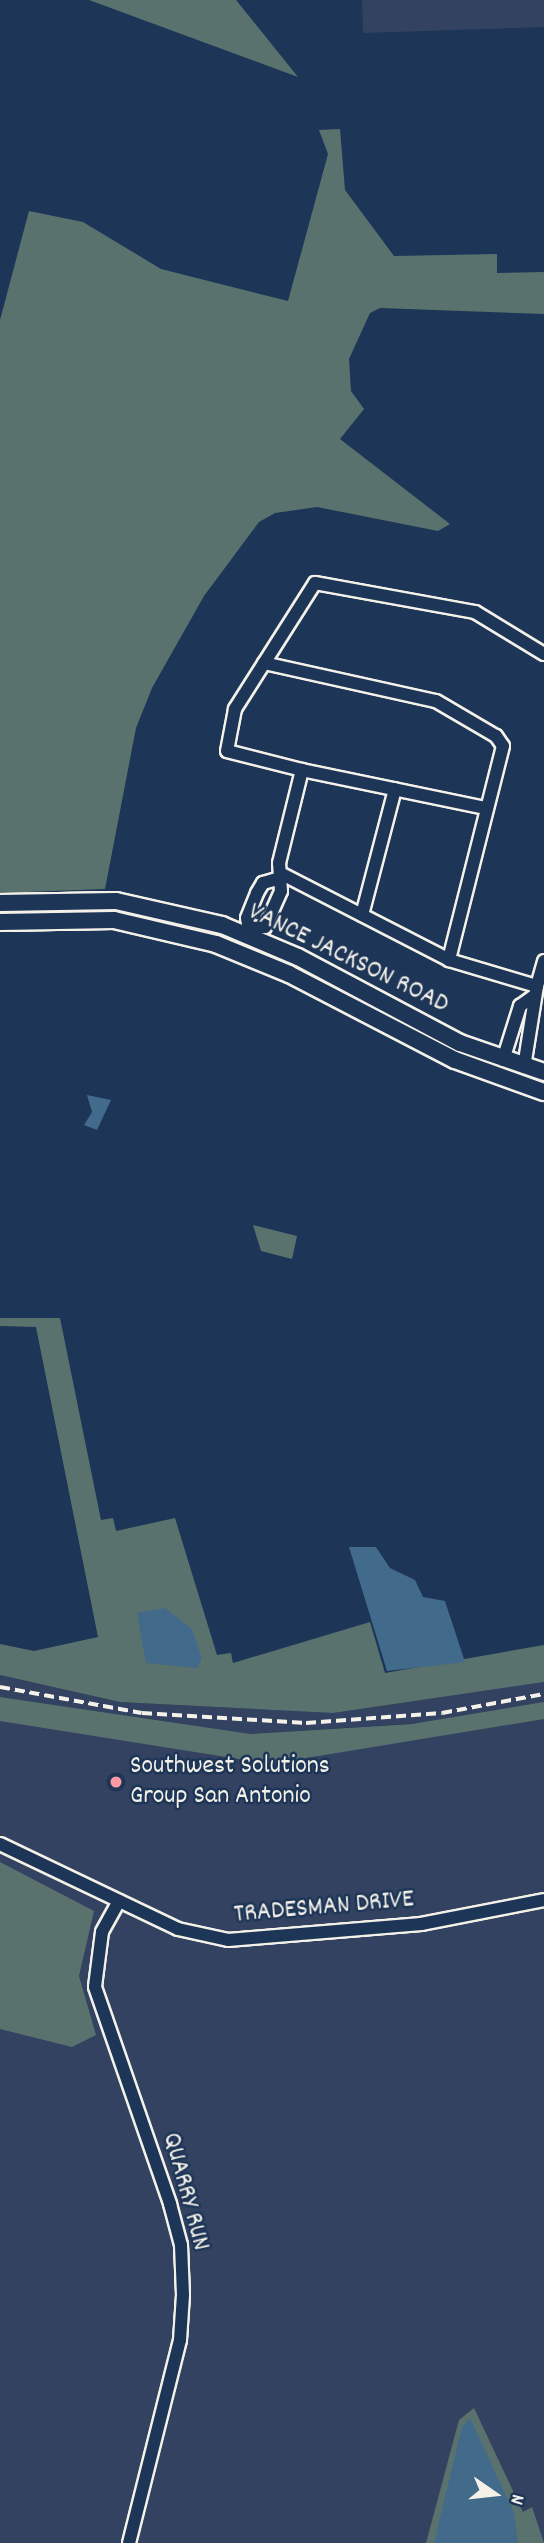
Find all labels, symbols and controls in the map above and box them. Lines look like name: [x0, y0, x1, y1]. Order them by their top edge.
street label: VANCE JACKSON ROAD: [243, 897, 453, 1021]
place label: Southwest Solutions Group San Antonio: [130, 1751, 330, 1812]
marker: Southwest Solutions Group San Antonio: [108, 1774, 124, 1790]
street label: TRADESMAN DRIVE: [233, 1885, 415, 1931]
street label: QUARRY RUN: [154, 2130, 216, 2254]
north arrow: [460, 2459, 530, 2529]
text: N: [502, 2491, 530, 2507]

